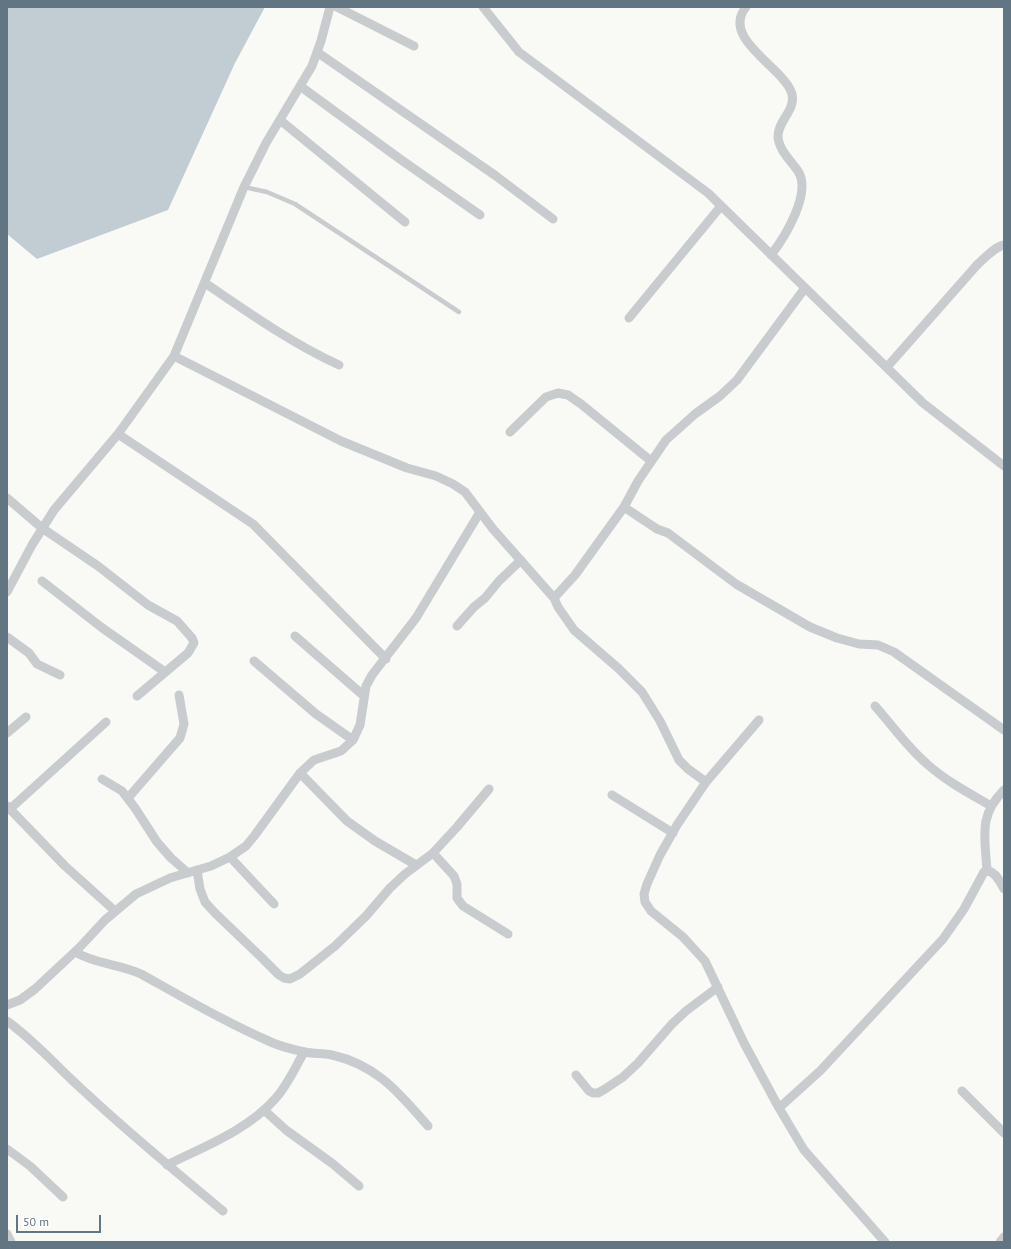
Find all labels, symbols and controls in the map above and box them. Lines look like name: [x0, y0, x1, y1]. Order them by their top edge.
scale bar: [18, 1207, 103, 1233]
text: 50 m: [23, 1214, 49, 1229]

